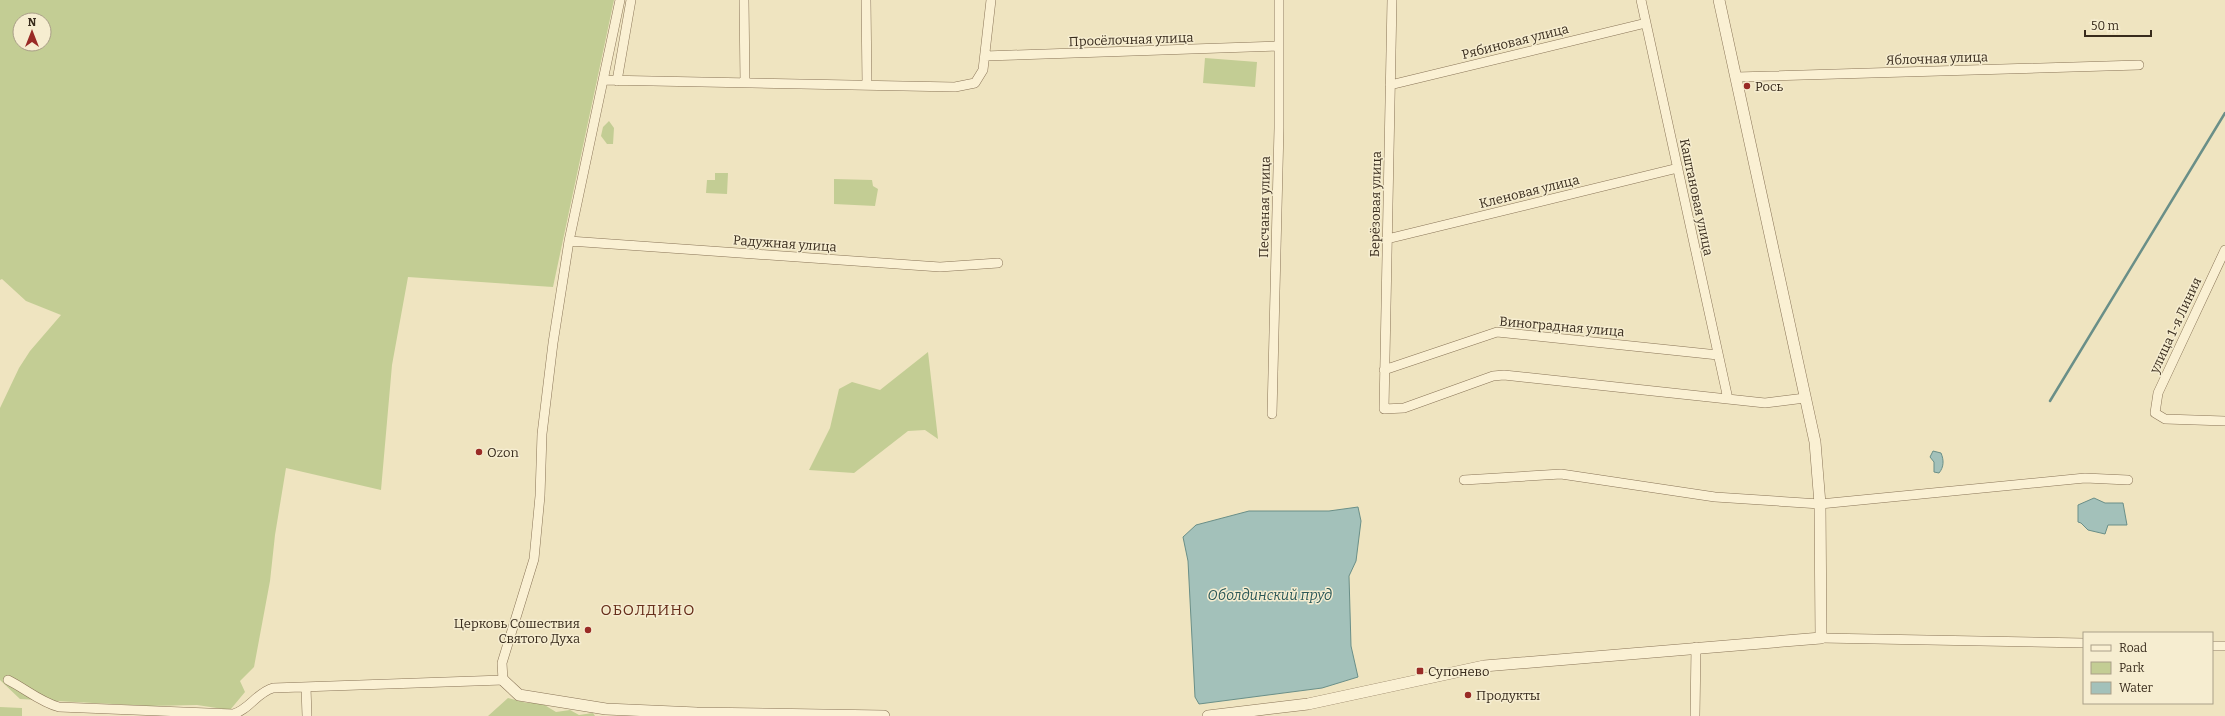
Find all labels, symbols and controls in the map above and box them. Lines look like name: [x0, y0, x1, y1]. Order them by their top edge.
north arrow: [12, 12, 52, 52]
scale bar: [2085, 12, 2151, 38]
text: N: [28, 16, 37, 29]
text: 50 m: [2091, 19, 2120, 33]
street label: Рябиновая улица: [1460, 21, 1570, 62]
street label: Просёлочная улица: [1068, 30, 1194, 49]
street label: Яблочная улица: [1886, 49, 1988, 68]
place label: Рось: [1755, 79, 1784, 94]
marker: Рось: [1742, 81, 1752, 91]
street label: Каштановая улица: [1677, 137, 1716, 257]
street label: Берёзовая улица: [1367, 151, 1384, 257]
street label: Песчаная улица: [1256, 156, 1273, 258]
street label: Кленовая улица: [1477, 172, 1581, 211]
street label: Радужная улица: [733, 232, 837, 255]
street label: улица 1-я Линия: [2146, 275, 2204, 376]
street label: Виноградная улица: [1499, 314, 1625, 339]
place label: Ozon: [487, 445, 519, 460]
marker: Ozon: [474, 447, 484, 457]
water label: Оболдинский пруд: [1208, 587, 1332, 604]
district label: ОБОЛДИНО: [601, 601, 695, 619]
place label: Церковь Сошествия Святого Духа: [454, 616, 580, 646]
marker: Церковь Сошествия Святого Духа: [583, 625, 593, 635]
legend: [2083, 632, 2213, 704]
text: Road: [2119, 641, 2147, 655]
text: Park: [2119, 661, 2145, 675]
place label: Супонево: [1428, 664, 1489, 679]
marker: Супонево: [1415, 666, 1425, 676]
text: Water: [2119, 681, 2154, 695]
place label: Продукты: [1476, 688, 1540, 703]
marker: Продукты: [1463, 690, 1473, 700]

